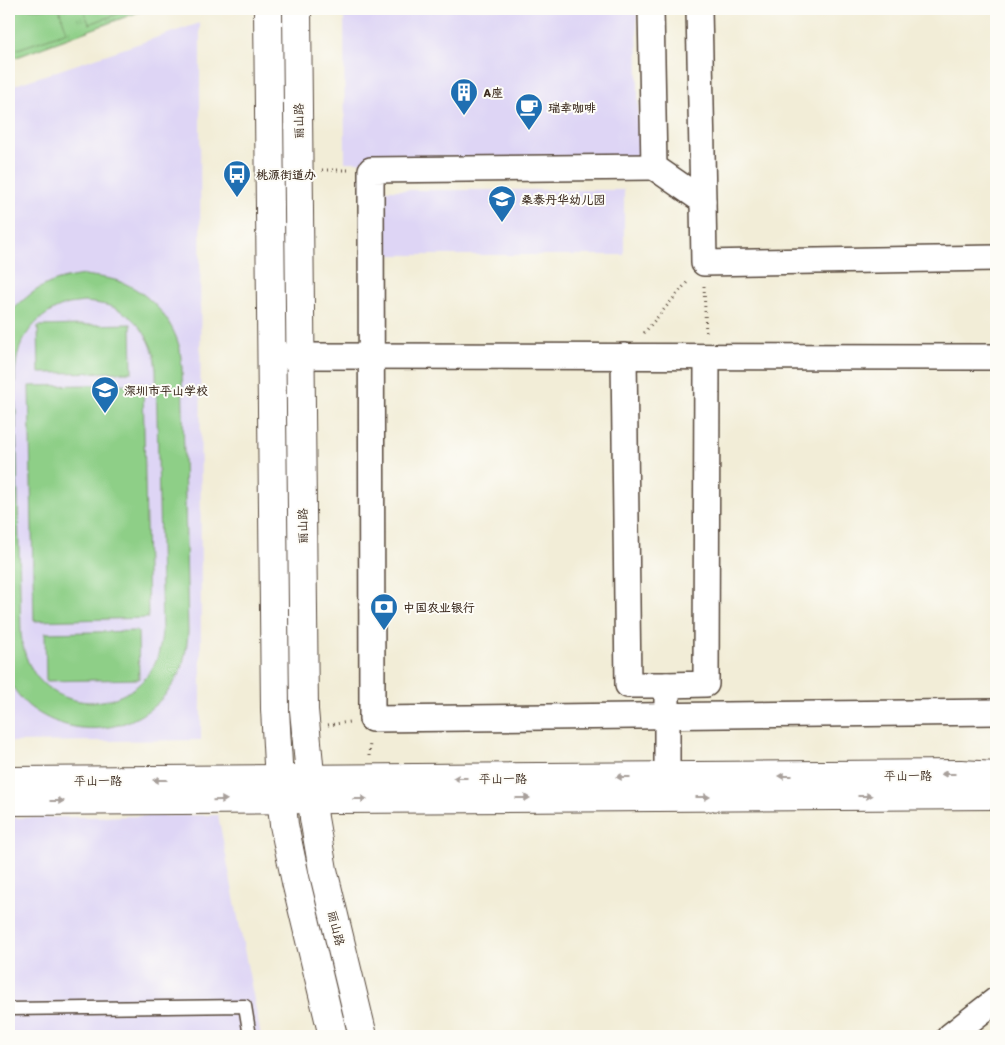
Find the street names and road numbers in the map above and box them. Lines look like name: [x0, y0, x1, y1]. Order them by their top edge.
street label: 丽山路: [290, 103, 306, 139]
street label: 丽山路: [294, 508, 310, 544]
street label: 平山一路: [884, 767, 932, 783]
street label: 平山一路: [479, 770, 527, 786]
street label: 平山一路: [74, 772, 122, 788]
street label: 丽山路: [325, 909, 349, 947]

